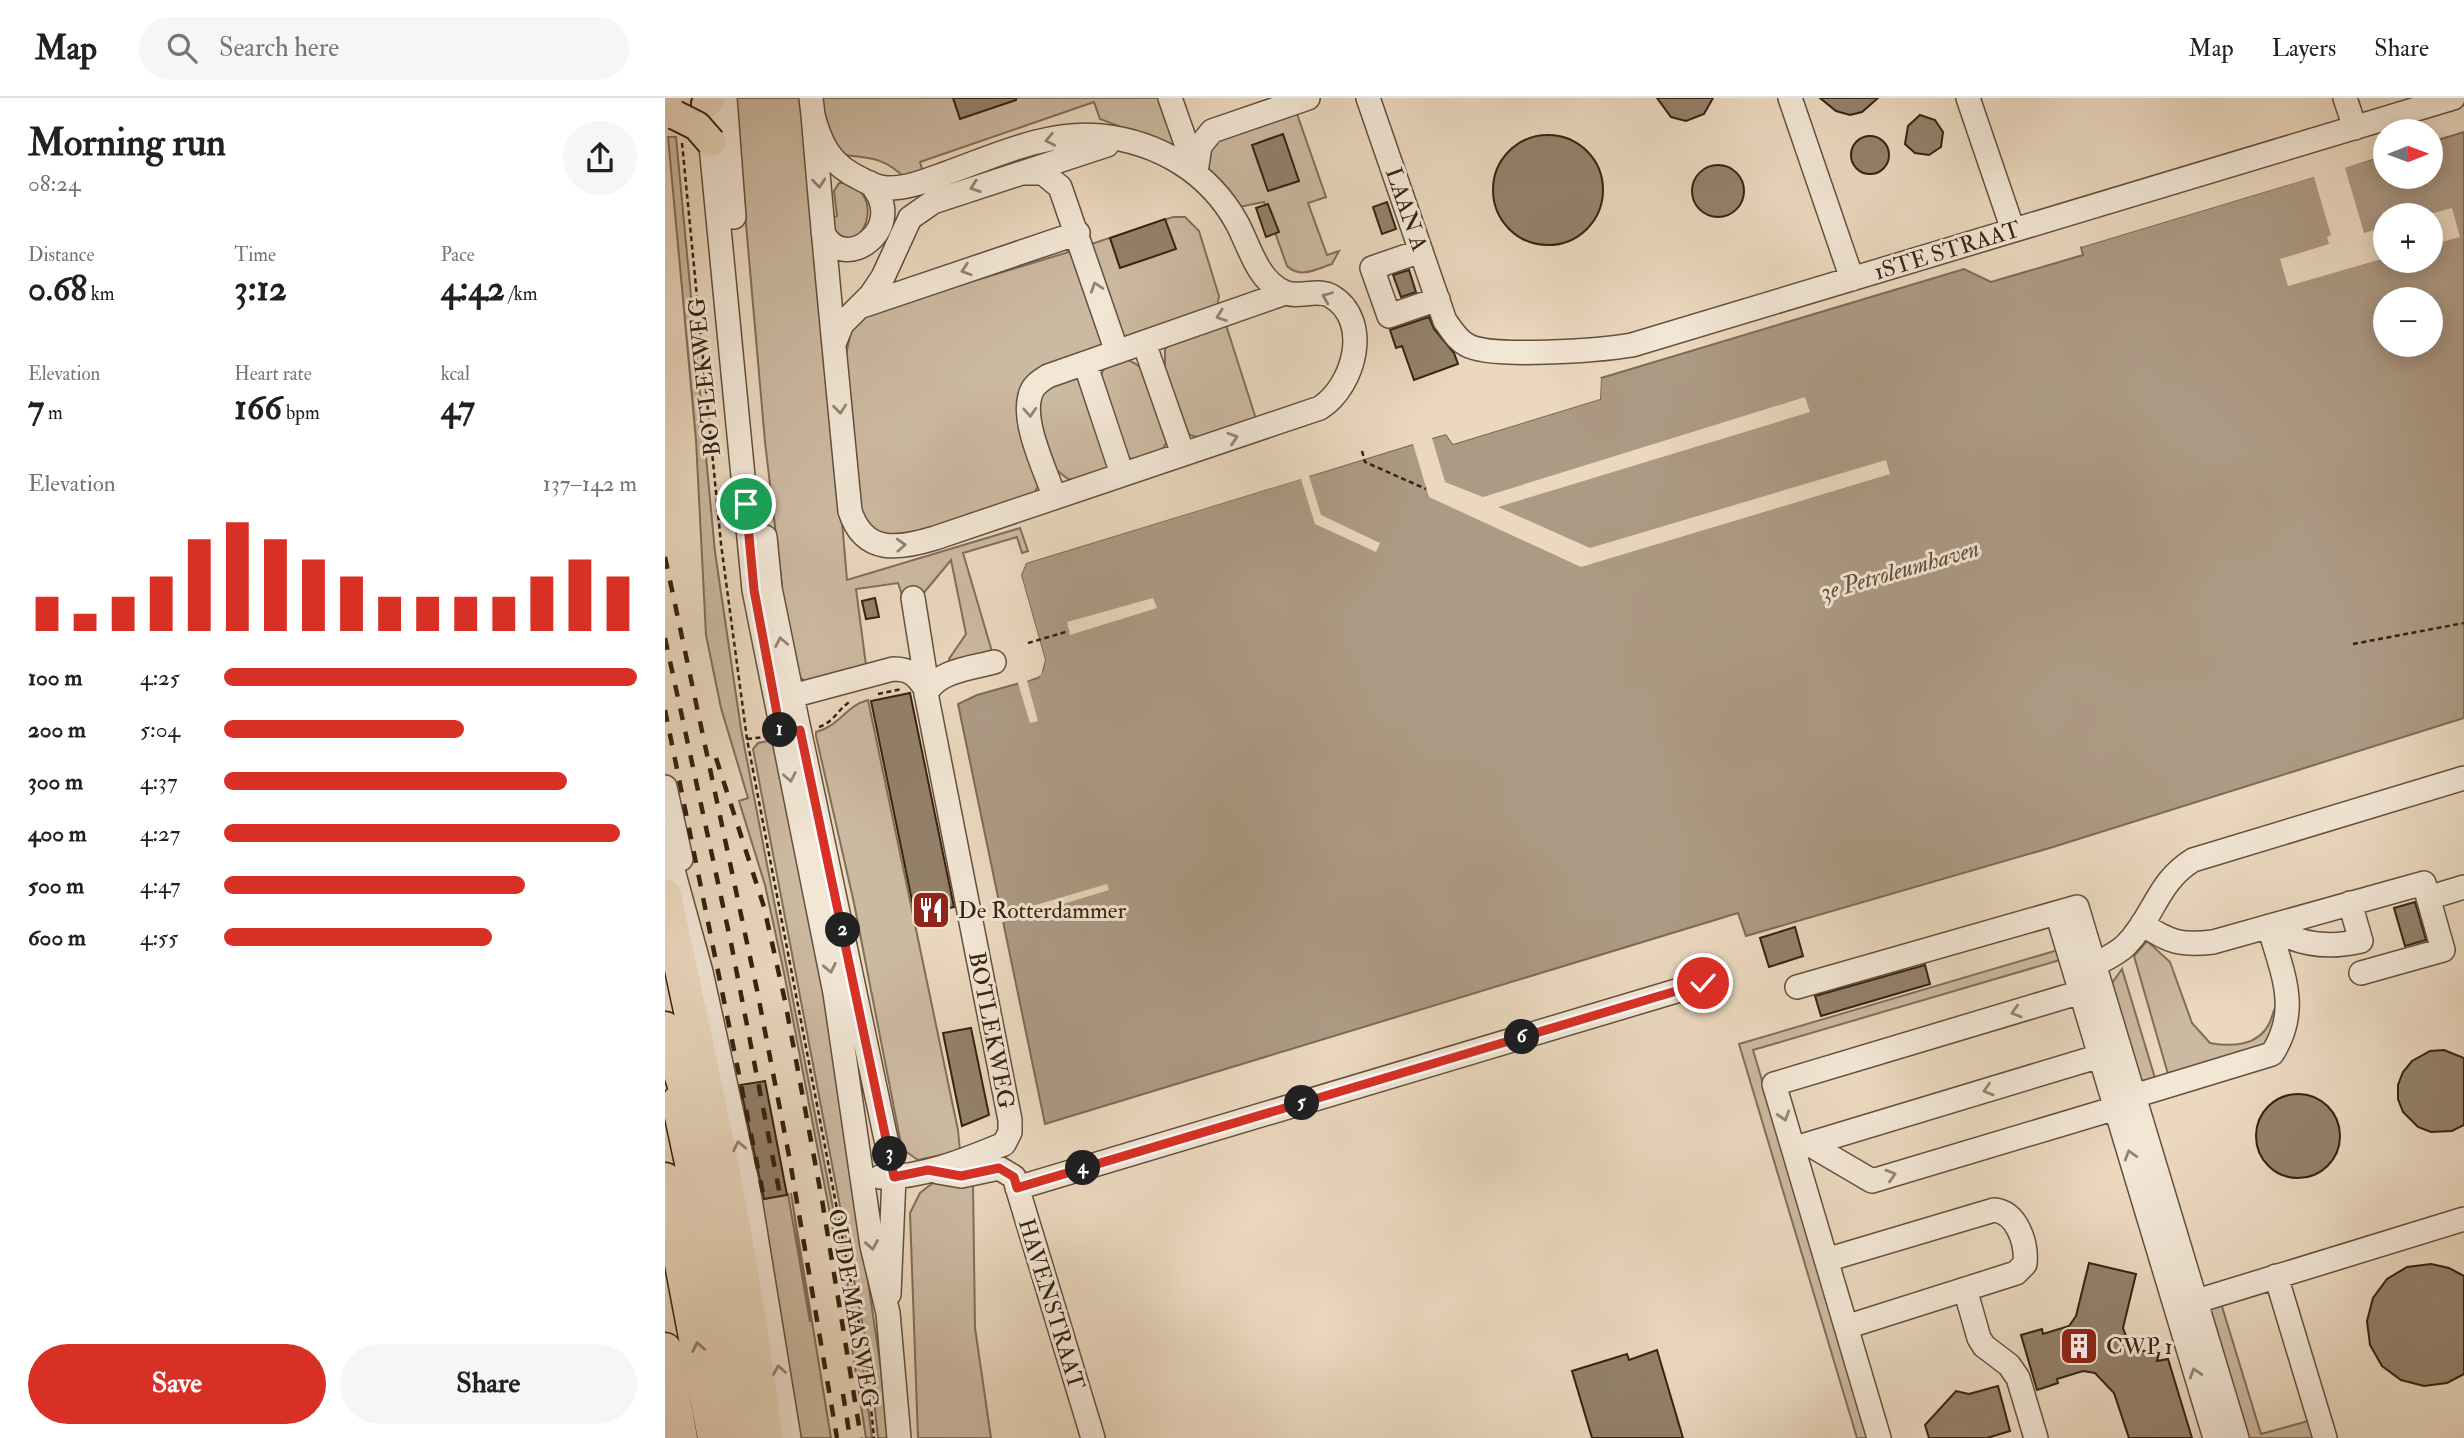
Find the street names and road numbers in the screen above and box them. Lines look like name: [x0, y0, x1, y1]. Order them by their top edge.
street label: LAAN A: [1379, 164, 1434, 255]
street label: 1STE STRAAT: [1871, 214, 2024, 286]
street label: BOTLEKWEG: [682, 296, 727, 458]
street label: BOTLEKWEG: [962, 949, 1021, 1111]
street label: OUDE MAASWEG: [822, 1206, 885, 1410]
street label: HAVENSTRAAT: [1012, 1215, 1091, 1393]

